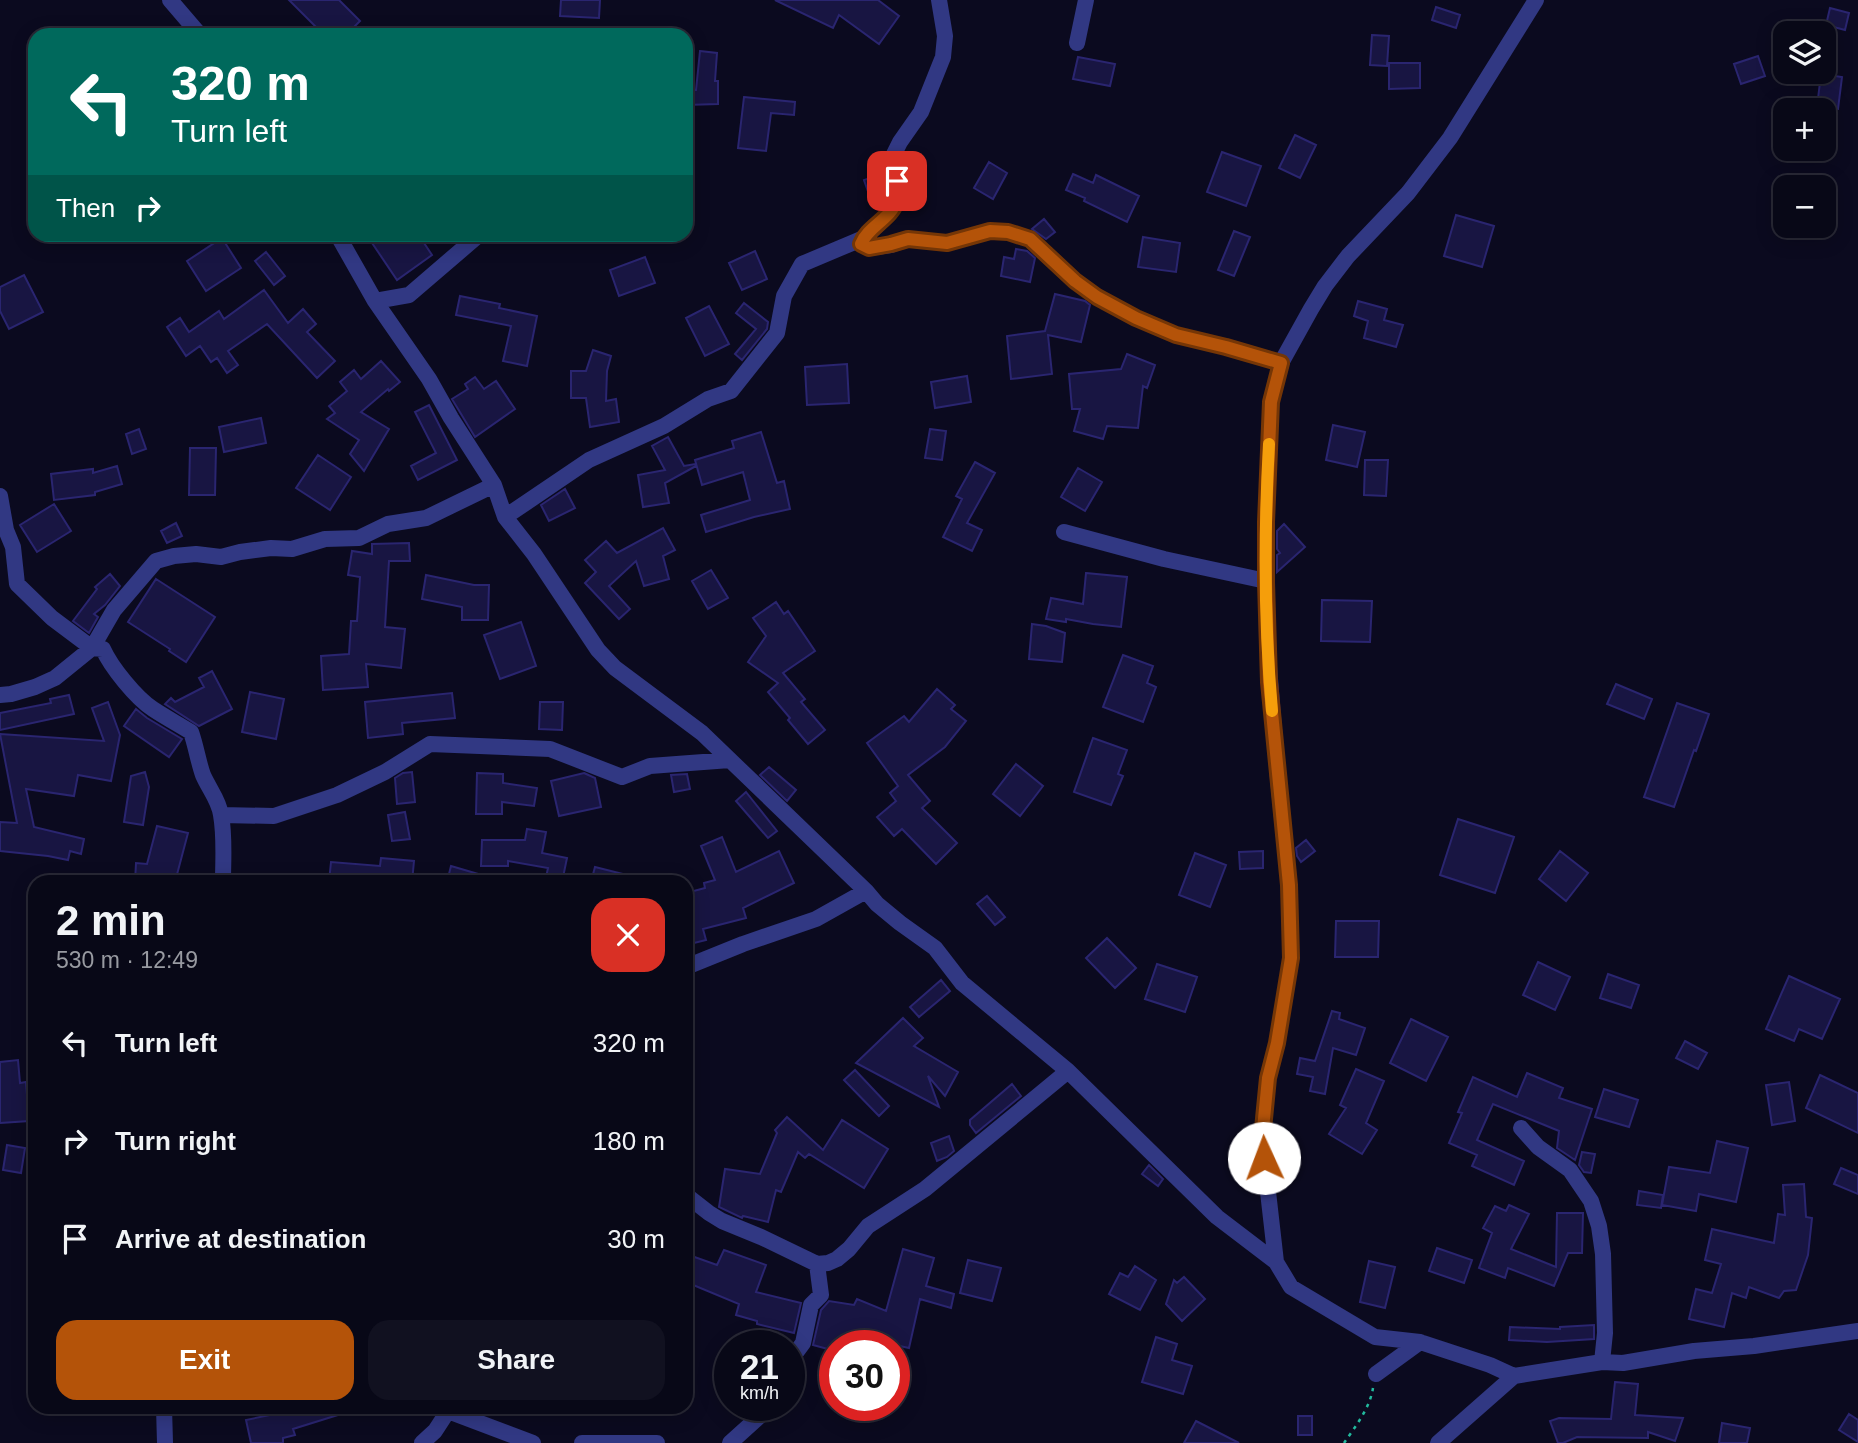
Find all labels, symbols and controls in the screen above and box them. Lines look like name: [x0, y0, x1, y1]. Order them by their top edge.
map controls: [1773, 21, 1836, 238]
button: layers: [1773, 21, 1836, 84]
icon: left: [56, 56, 147, 147]
text: 320 m: [171, 56, 310, 110]
button: +: [1773, 98, 1836, 161]
text: Turn left: [171, 113, 287, 149]
pin: [867, 151, 927, 211]
icon: arrive: [878, 162, 916, 200]
button: −: [1773, 175, 1836, 238]
icon: right: [129, 189, 167, 227]
text: Then: [56, 193, 115, 223]
text: 2 min: [56, 897, 166, 944]
button: close: [591, 898, 665, 972]
text: 530 m · 12:49: [56, 947, 198, 973]
icon: left: [56, 1024, 94, 1062]
text: Turn left: [115, 1028, 217, 1058]
text: 320 m: [593, 1028, 665, 1058]
position arrow: [1227, 1121, 1301, 1195]
icon: right: [56, 1122, 94, 1160]
text: Turn right: [115, 1126, 236, 1156]
text: 180 m: [593, 1126, 665, 1156]
icon: arrive: [56, 1220, 94, 1258]
text: Arrive at destination: [115, 1224, 366, 1254]
text: 30 m: [607, 1224, 665, 1254]
button: Exit: [56, 1320, 354, 1400]
button: Share: [368, 1320, 665, 1400]
speed limit sign: 30: [819, 1330, 910, 1421]
text: 21: [740, 1347, 779, 1386]
text: km/h: [740, 1383, 779, 1403]

